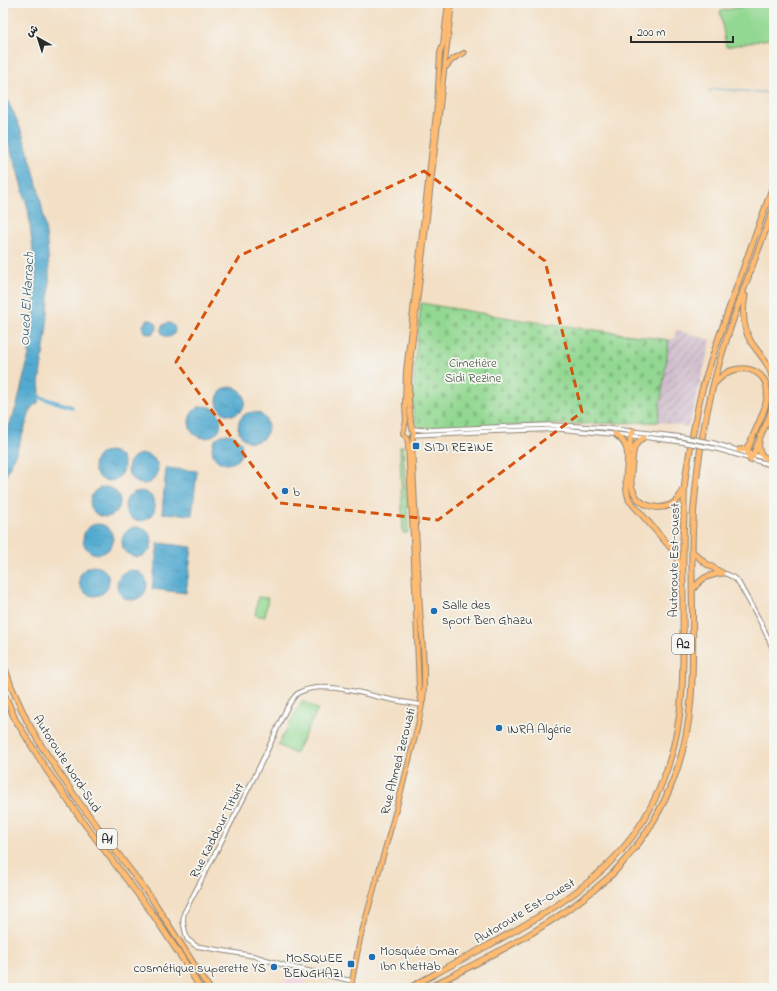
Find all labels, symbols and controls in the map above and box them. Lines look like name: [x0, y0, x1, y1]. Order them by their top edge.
north arrow: [18, 18, 58, 58]
scale bar: [631, 18, 733, 44]
text: ش: [23, 21, 42, 41]
text: 200 m: [637, 24, 666, 42]
water label: Oued El Harrach: [15, 251, 40, 347]
park label: Cimetière Sidi Rezine: [445, 354, 501, 388]
place label: SIDI REZINE: [424, 438, 494, 457]
marker: SIDI REZINE: [411, 441, 421, 451]
place label: b: [293, 483, 300, 502]
marker: b: [280, 486, 290, 496]
street label: Autoroute Est-Ouest: [664, 502, 685, 618]
place label: Salle des sport Ben Ghazu: [442, 596, 533, 630]
marker: Salle des sport Ben Ghazu: [429, 606, 439, 616]
road number: A2: [672, 634, 694, 654]
street label: Rue Ahmed Zerouati: [376, 706, 421, 817]
street label: Autoroute Nord-Sud: [28, 711, 106, 817]
place label: INRA Algérie: [507, 720, 572, 740]
marker: INRA Algérie: [494, 723, 504, 733]
street label: Rue Kaddour Titbirt: [185, 779, 250, 882]
road number: A1: [97, 829, 117, 849]
street label: Autoroute Est-Ouest: [471, 873, 579, 949]
place label: Mosquée Omar Ibn Khettab: [380, 942, 460, 976]
place label: MOSQUEE BENGHAZI: [282, 949, 343, 983]
marker: Mosquée Omar Ibn Khettab: [367, 952, 377, 962]
place label: cosmétique superette YS: [133, 959, 266, 978]
marker: MOSQUEE BENGHAZI: [346, 959, 356, 969]
marker: cosmétique superette YS: [269, 962, 279, 972]

